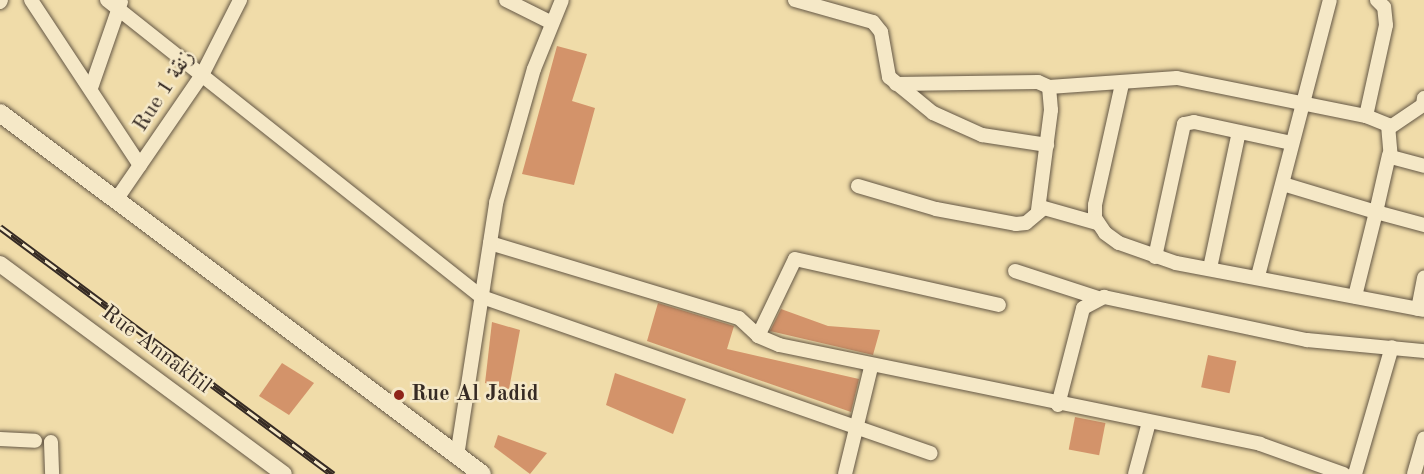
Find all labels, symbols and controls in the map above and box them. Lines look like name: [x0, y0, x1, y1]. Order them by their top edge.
street label: Rue 1 زنقة: [128, 45, 200, 137]
street label: Rue Annakhil: [96, 300, 216, 400]
place label: Rue Al Jadid: [411, 382, 538, 408]
marker: Rue Al Jadid: [392, 388, 406, 402]

